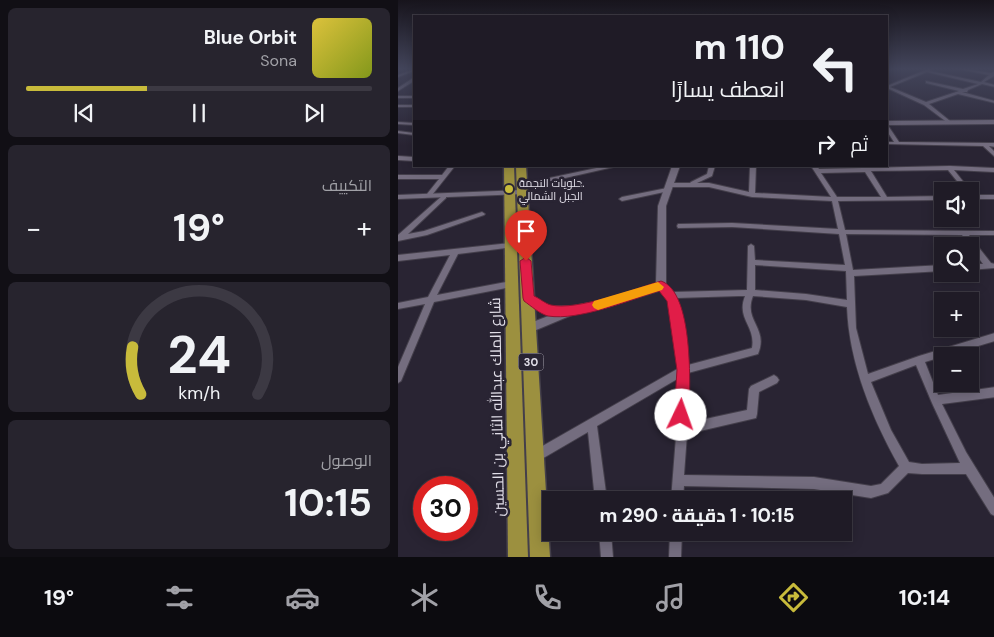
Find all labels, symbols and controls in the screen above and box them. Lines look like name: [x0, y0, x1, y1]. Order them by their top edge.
text: 110 m: [694, 24, 785, 70]
text: Blue Orbit: [204, 25, 297, 50]
icon: left: [803, 35, 868, 100]
text: Sona: [260, 50, 297, 71]
text: انعطف يسارًا: [671, 75, 785, 104]
icon: previous: [70, 99, 98, 127]
icon: pause: [185, 99, 213, 127]
icon: next: [300, 99, 328, 127]
icon: right: [812, 130, 840, 158]
text: ثم: [850, 132, 868, 157]
text: التكييف: [322, 175, 372, 196]
place label: حلويات النجمة. الجبل الشمالي: [519, 176, 584, 205]
map controls: [934, 182, 979, 392]
button: sound: [934, 182, 979, 227]
marker: حلويات النجمة. الجبل الشمالي: [503, 183, 515, 195]
text: 19°: [173, 203, 225, 253]
text: −: [26, 210, 41, 247]
text: +: [357, 210, 372, 247]
pin: [505, 210, 547, 261]
icon: arrive: [512, 217, 540, 245]
button: search: [934, 237, 979, 282]
button: +: [934, 292, 979, 337]
street label: شارع الملك عبدالله الثاني بن الحسين: [485, 297, 511, 517]
text: 24: [167, 321, 231, 389]
button: −: [934, 347, 979, 392]
road number: 30: [518, 354, 544, 371]
text: km/h: [178, 381, 220, 405]
position arrow: [654, 388, 706, 440]
text: الوصول: [321, 450, 372, 471]
speed limit sign: 30: [413, 476, 478, 541]
text: 10:15: [284, 478, 372, 528]
text: 10:15 · 1 دقيقة · 290 m: [599, 503, 795, 528]
icon: filters: [162, 580, 197, 615]
icon: car: [285, 580, 320, 615]
icon: climate: [407, 580, 442, 615]
icon: phone: [530, 580, 565, 615]
icon: music: [653, 580, 688, 615]
icon: directions: [776, 580, 811, 615]
text: 19°: [44, 583, 74, 612]
text: 10:14: [899, 583, 950, 612]

